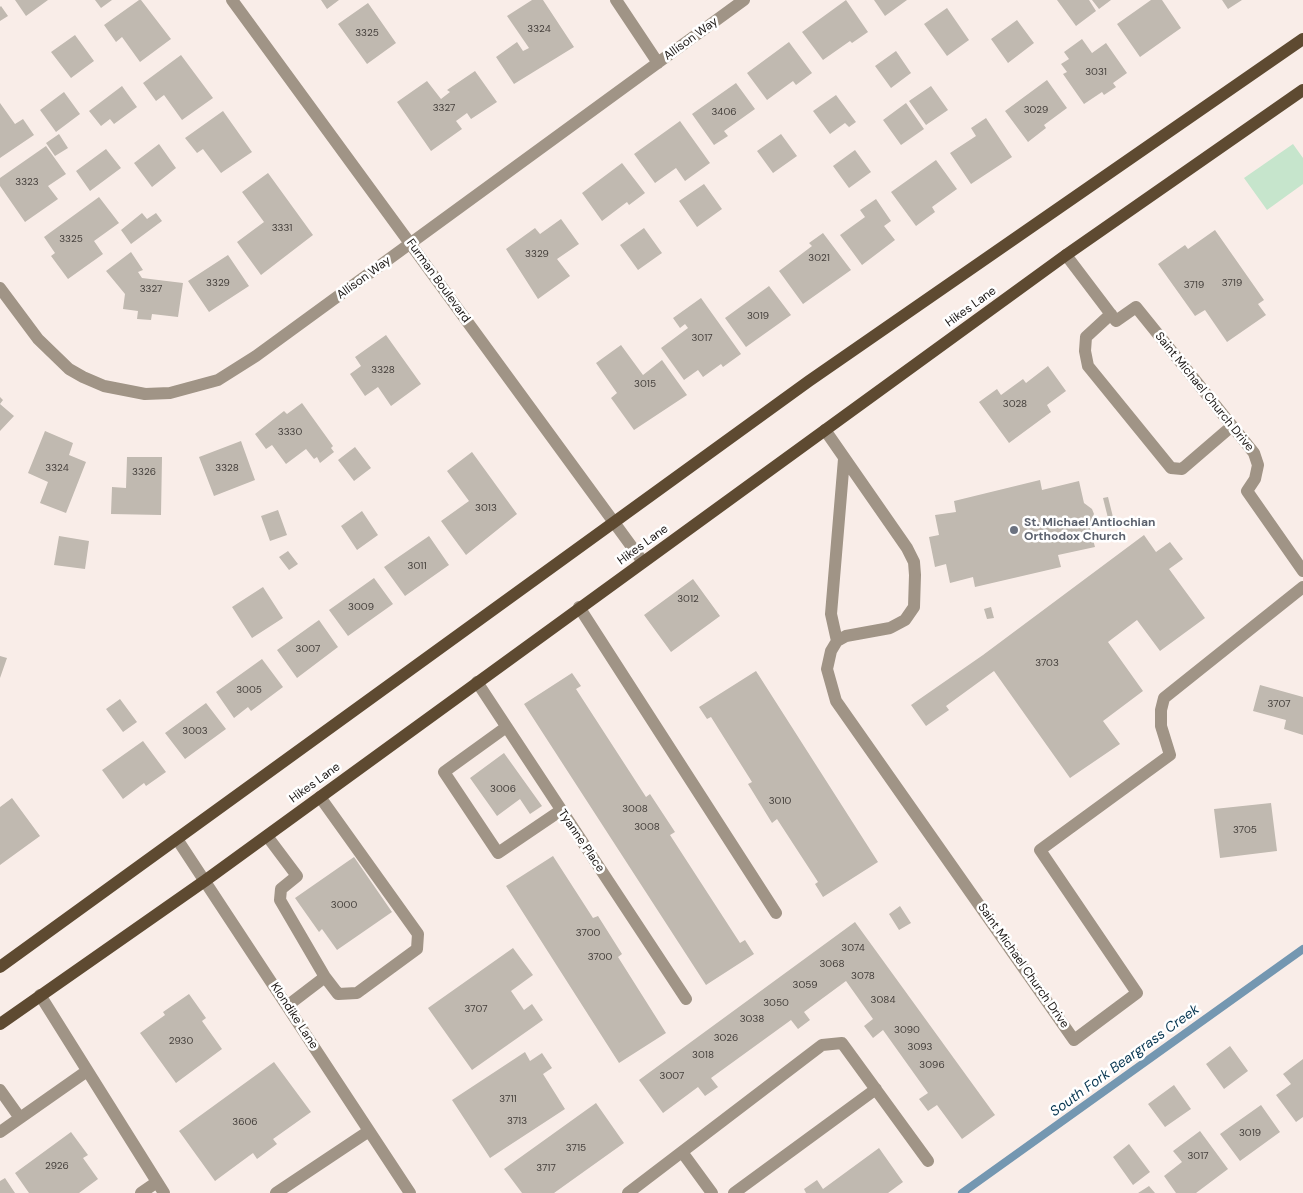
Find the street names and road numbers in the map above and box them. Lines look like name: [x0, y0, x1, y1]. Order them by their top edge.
street label: Allison Way: [661, 15, 721, 63]
street label: Furman Boulevard: [403, 236, 473, 326]
street label: Allison Way: [334, 254, 394, 302]
street label: Hikes Lane: [943, 284, 999, 330]
street label: Saint Michael Church Drive: [1152, 330, 1256, 454]
street label: Hikes Lane: [615, 522, 671, 568]
street label: Hikes Lane: [287, 760, 343, 806]
street label: Tyanne Place: [555, 807, 607, 875]
street label: Saint Michael Church Drive: [974, 901, 1072, 1031]
street label: Klondike Lane: [267, 980, 321, 1052]

